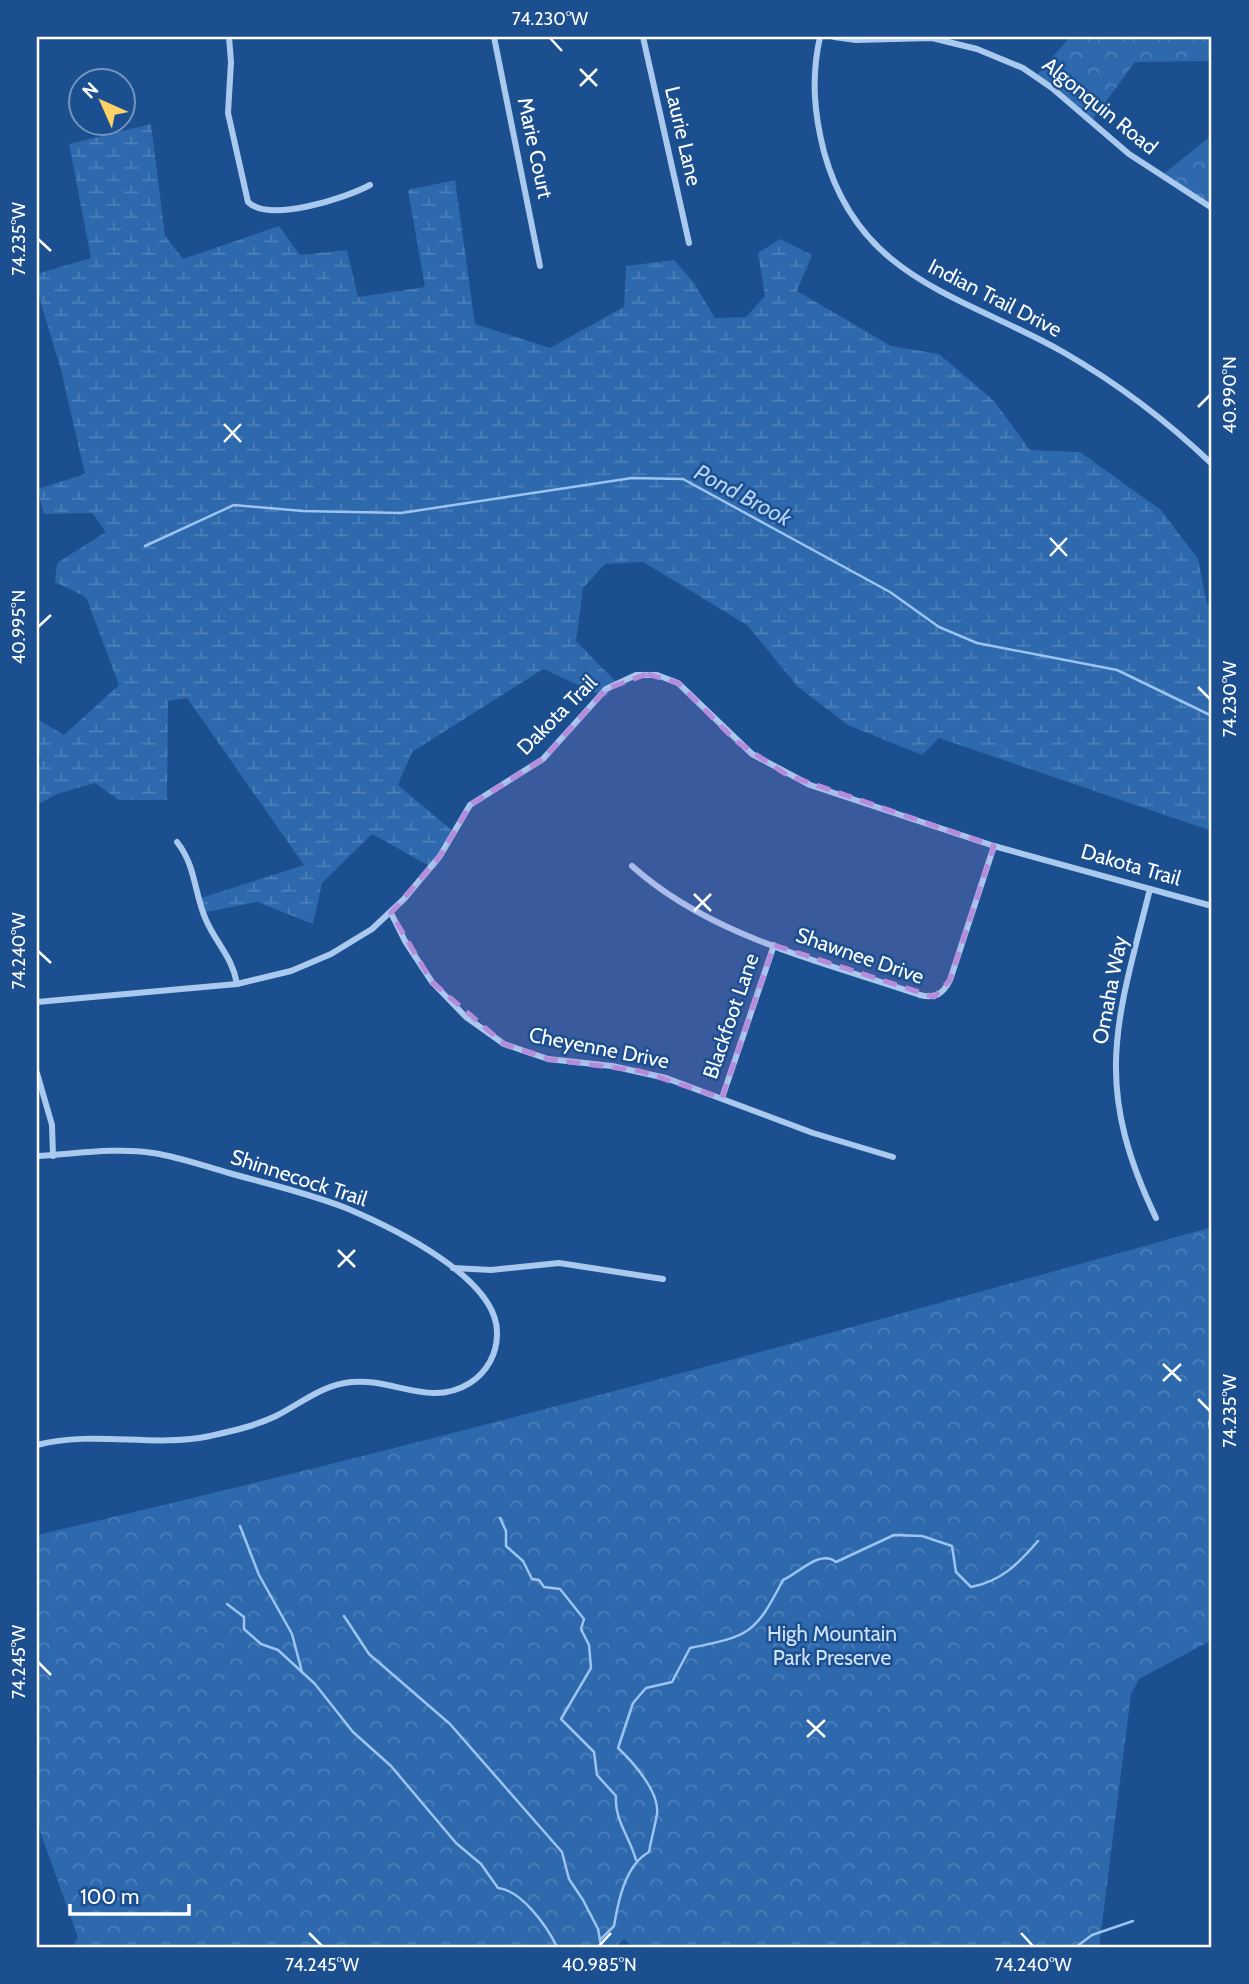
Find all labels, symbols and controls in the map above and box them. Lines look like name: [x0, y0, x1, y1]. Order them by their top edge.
text: 74.230°W: [512, 8, 588, 30]
street label: Algonquin Road: [1038, 52, 1163, 160]
north arrow: [66, 66, 136, 136]
text: N: [77, 77, 103, 103]
street label: Laurie Lane: [660, 84, 707, 188]
street label: Marie Court: [513, 95, 558, 201]
text: 74.235°W: [8, 202, 30, 276]
street label: Indian Trail Drive: [924, 253, 1066, 342]
text: 40.990°N: [1219, 356, 1241, 434]
water label: Pond Brook: [690, 458, 797, 533]
text: 40.995°N: [8, 590, 30, 664]
text: 74.230°W: [1219, 661, 1241, 737]
street label: Dakota Trail: [511, 669, 602, 760]
street label: Dakota Trail: [1078, 838, 1184, 891]
text: 74.240°W: [8, 913, 30, 989]
street label: Shawnee Drive: [793, 922, 928, 989]
street label: Omaha Way: [1087, 933, 1132, 1046]
street label: Blackfoot Lane: [697, 950, 764, 1082]
street label: Cheyenne Drive: [527, 1022, 672, 1073]
street label: Shinnecock Trail: [228, 1144, 371, 1211]
text: 74.235°W: [1219, 1374, 1241, 1448]
park label: High Mountain Park Preserve: [767, 1621, 897, 1670]
text: 74.245°W: [8, 1625, 30, 1699]
scale bar: [70, 1872, 189, 1916]
text: 100 m: [80, 1884, 139, 1909]
text: 74.245°W: [285, 1954, 359, 1976]
text: 40.985°N: [561, 1954, 637, 1976]
text: 74.240°W: [995, 1954, 1071, 1976]

